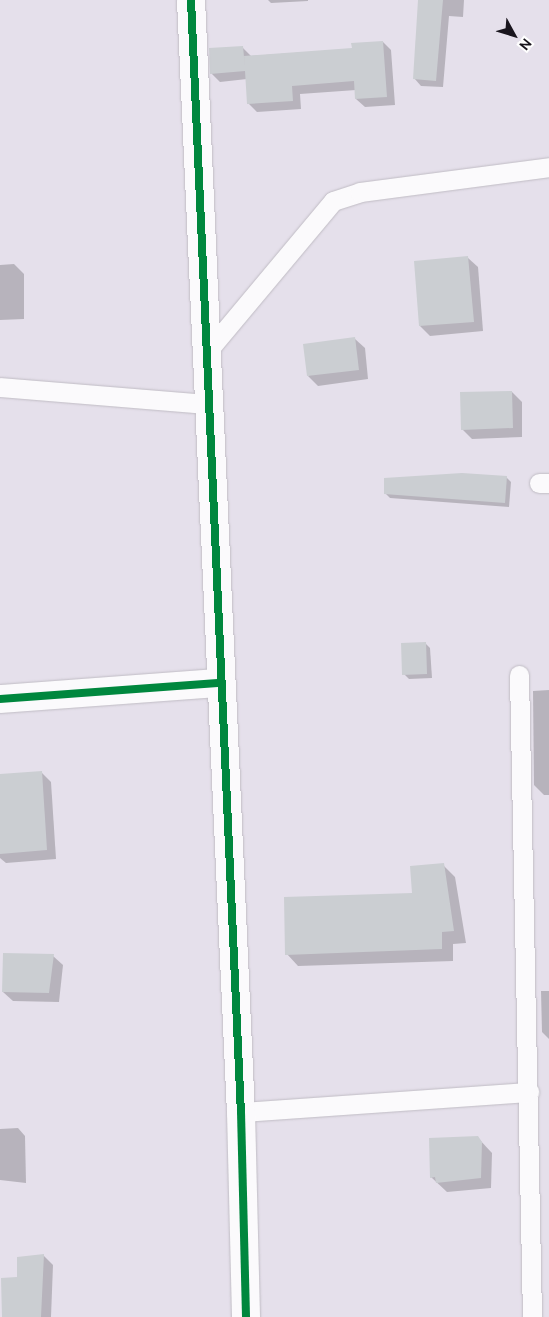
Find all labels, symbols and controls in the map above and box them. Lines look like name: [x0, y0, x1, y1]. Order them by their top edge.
north arrow: [489, 10, 539, 60]
text: N: [516, 35, 535, 54]

